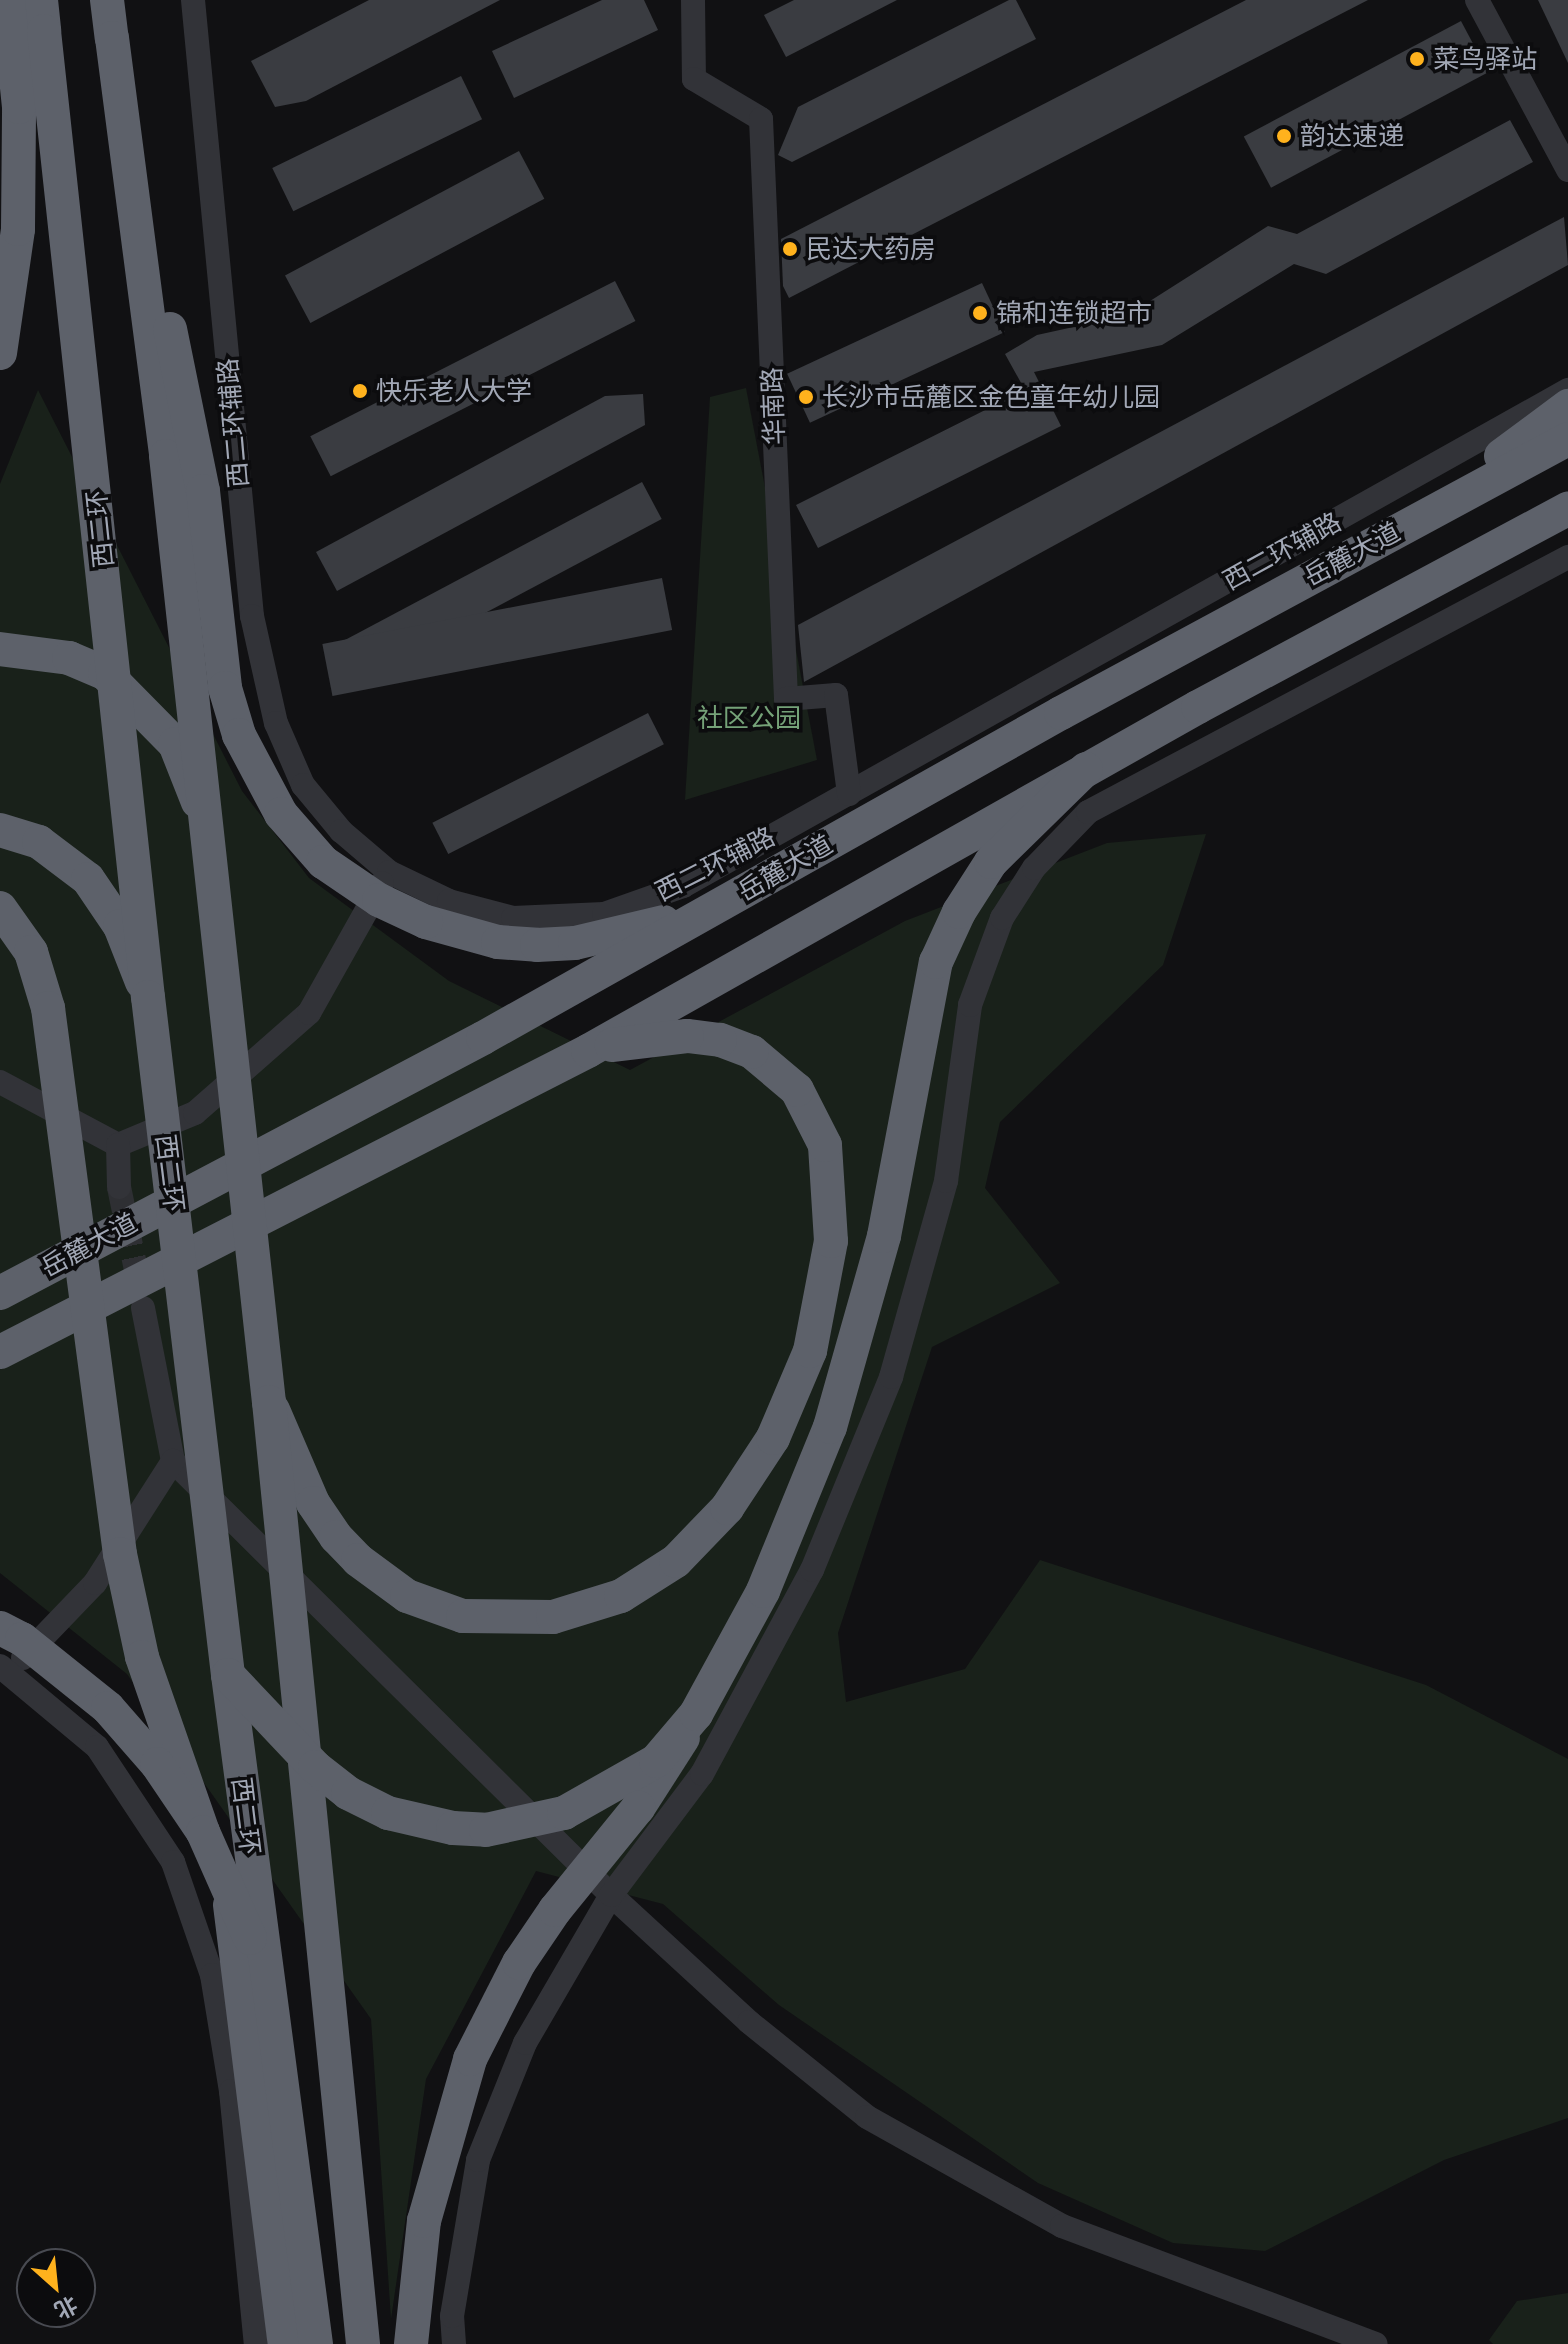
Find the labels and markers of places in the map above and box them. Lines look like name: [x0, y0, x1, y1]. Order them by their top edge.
place label: 菜鸟驿站: [1433, 43, 1537, 75]
marker: 菜鸟驿站: [1408, 50, 1426, 68]
place label: 韵达速递: [1300, 120, 1404, 152]
marker: 韵达速递: [1275, 127, 1293, 145]
place label: 民达大药房: [806, 233, 936, 265]
marker: 民达大药房: [781, 240, 799, 258]
place label: 锦和连锁超市: [996, 297, 1152, 329]
marker: 锦和连锁超市: [971, 304, 989, 322]
place label: 快乐老人大学: [376, 375, 532, 407]
place label: 长沙市岳麓区金色童年幼儿园: [822, 381, 1160, 413]
marker: 快乐老人大学: [351, 382, 369, 400]
marker: 长沙市岳麓区金色童年幼儿园: [797, 388, 815, 406]

